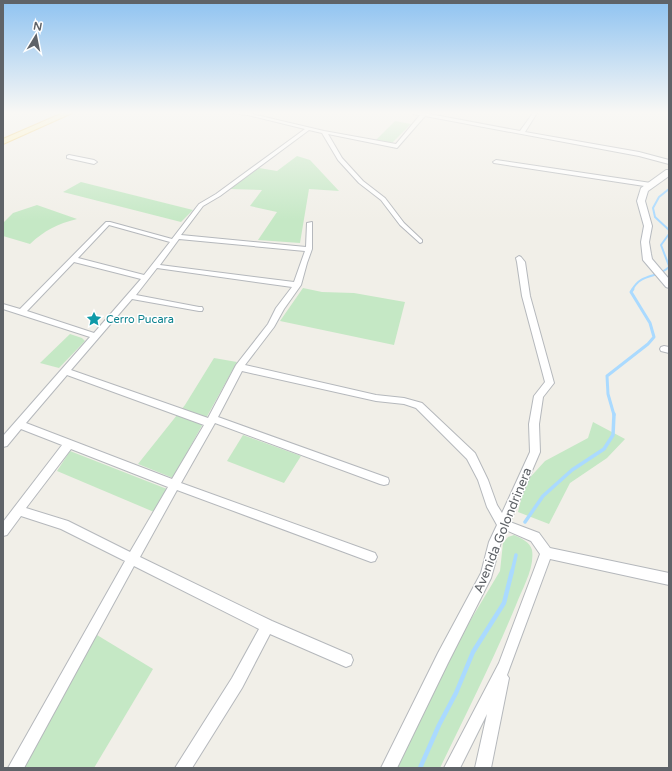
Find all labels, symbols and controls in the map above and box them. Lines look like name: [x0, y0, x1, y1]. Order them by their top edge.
north arrow: [16, 16, 56, 56]
text: N: [32, 19, 43, 34]
place icon: Cerro Pucara: [85, 310, 103, 328]
place label: Cerro Pucara: [106, 313, 174, 326]
street label: Avenida Golondrinera: [470, 465, 535, 596]

